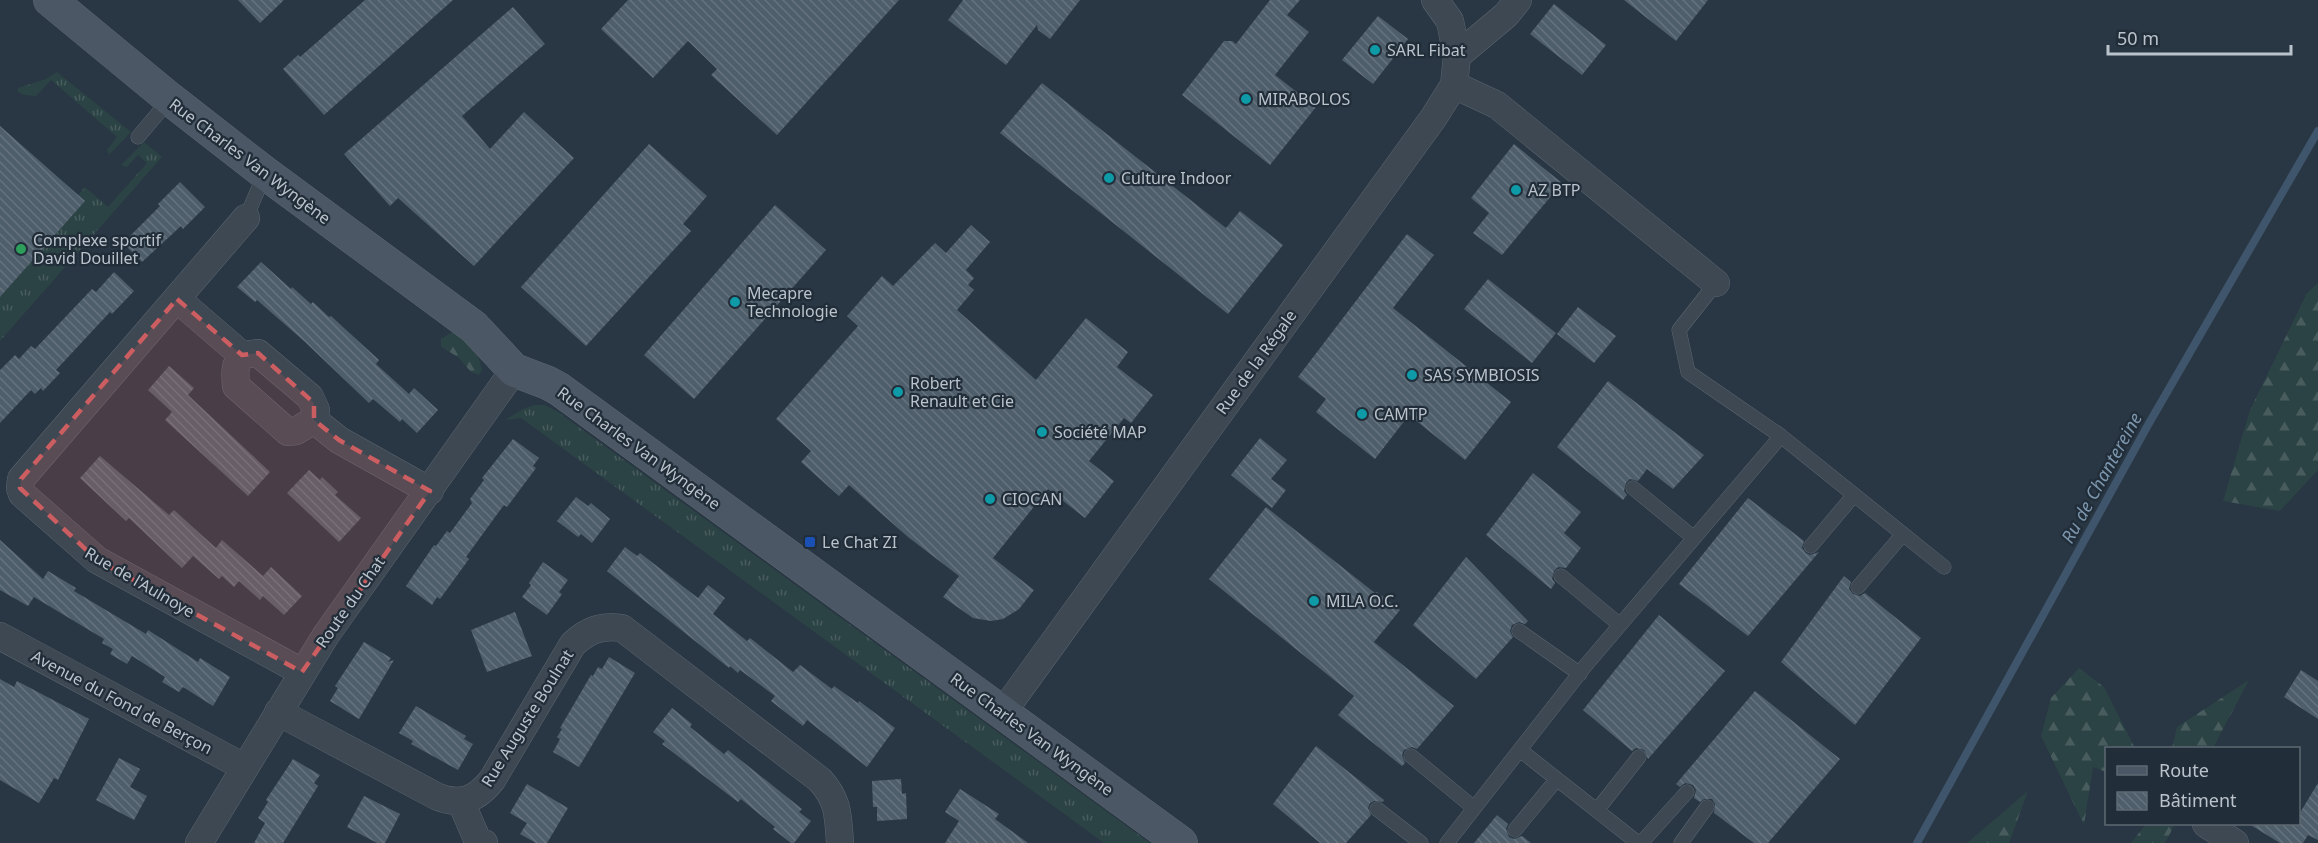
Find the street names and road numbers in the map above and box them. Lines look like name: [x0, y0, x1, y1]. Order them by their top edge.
street label: Rue Charles Van Wyngène: [165, 93, 335, 229]
street label: Rue de la Régale: [1211, 305, 1301, 419]
street label: Rue Charles Van Wyngène: [553, 381, 725, 515]
street label: Rue de l'Aulnoye: [81, 542, 199, 622]
street label: Route du Chat: [310, 552, 390, 652]
street label: Avenue du Fond de Berçon: [28, 645, 216, 759]
street label: Rue Auguste Boulnat: [476, 645, 578, 791]
street label: Rue Charles Van Wyngène: [946, 667, 1118, 801]

